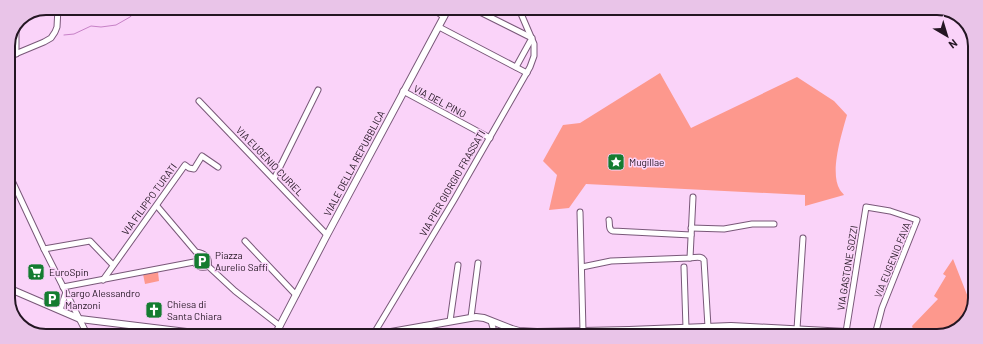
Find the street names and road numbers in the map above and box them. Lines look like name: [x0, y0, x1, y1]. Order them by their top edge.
street label: VIA DEL PINO: [412, 82, 468, 120]
street label: VIALE DELLA REPUBBLICA: [321, 108, 387, 218]
street label: VIA EUGENIO CURIEL: [234, 124, 306, 198]
street label: VIA PIER GIORGIO FRASSATI: [417, 128, 487, 238]
street label: VIA FILIPPO TURATI: [119, 161, 179, 237]
street label: VIA EUGENIO FAVA: [871, 220, 913, 300]
street label: VIA GASTONE SOZZI: [834, 225, 860, 311]

